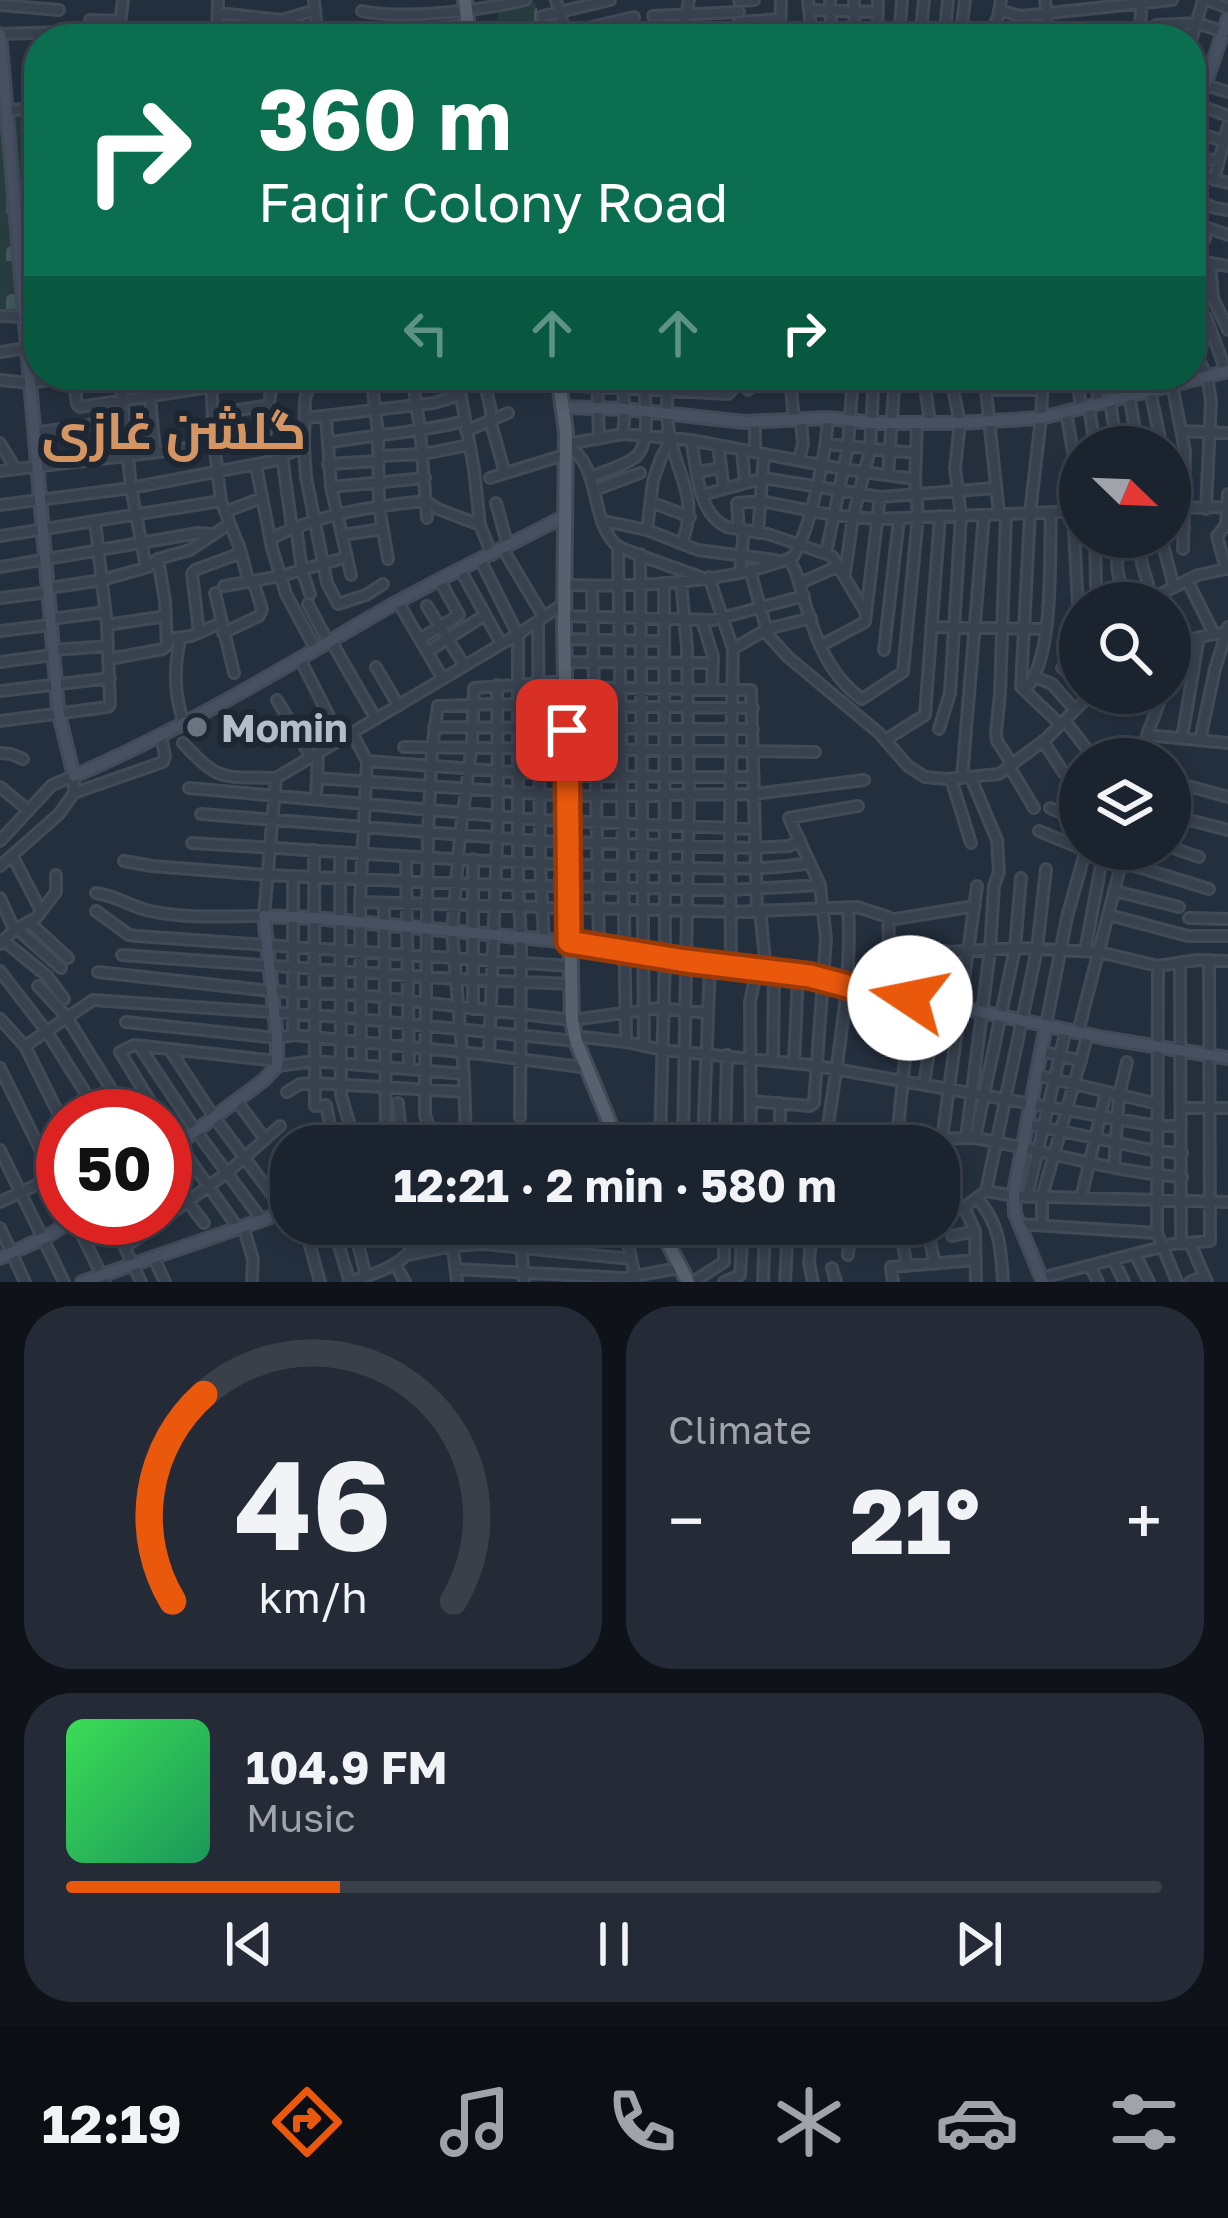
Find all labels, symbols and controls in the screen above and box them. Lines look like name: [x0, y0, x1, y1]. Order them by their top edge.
text: 360 m: [258, 68, 512, 168]
icon: right: [60, 72, 216, 228]
text: Faqir Colony Road: [258, 169, 728, 234]
icon: left: [393, 300, 459, 366]
icon: ahead: [519, 300, 585, 366]
icon: ahead: [645, 300, 711, 366]
icon: right: [771, 300, 837, 366]
district label: گلشن غازی: [42, 399, 306, 462]
north arrow: [1059, 426, 1191, 558]
map controls: [1059, 426, 1191, 870]
button: search: [1059, 582, 1191, 714]
pin: [516, 679, 618, 781]
icon: arrive: [534, 697, 600, 763]
place label: Momin: [221, 704, 348, 751]
marker: Momin: [184, 714, 210, 740]
button: layers: [1059, 738, 1191, 870]
position arrow: [847, 935, 973, 1061]
speed limit sign: 50: [36, 1089, 192, 1245]
text: 12:21 · 2 min · 580 m: [393, 1158, 837, 1212]
text: Climate: [668, 1406, 812, 1453]
text: 46: [234, 1428, 392, 1577]
text: 21°: [850, 1466, 980, 1574]
text: −: [668, 1480, 704, 1560]
text: +: [1126, 1480, 1162, 1560]
text: km/h: [258, 1570, 368, 1621]
text: 104.9 FM: [246, 1740, 448, 1794]
text: Music: [246, 1794, 356, 1841]
icon: previous: [216, 1911, 282, 1977]
icon: pause: [581, 1911, 647, 1977]
icon: next: [946, 1911, 1012, 1977]
icon: directions: [265, 2080, 349, 2164]
icon: music: [433, 2080, 517, 2164]
icon: phone: [600, 2080, 684, 2164]
icon: climate: [767, 2080, 851, 2164]
icon: car: [935, 2080, 1019, 2164]
icon: filters: [1102, 2080, 1186, 2164]
text: 12:19: [42, 2090, 182, 2155]

